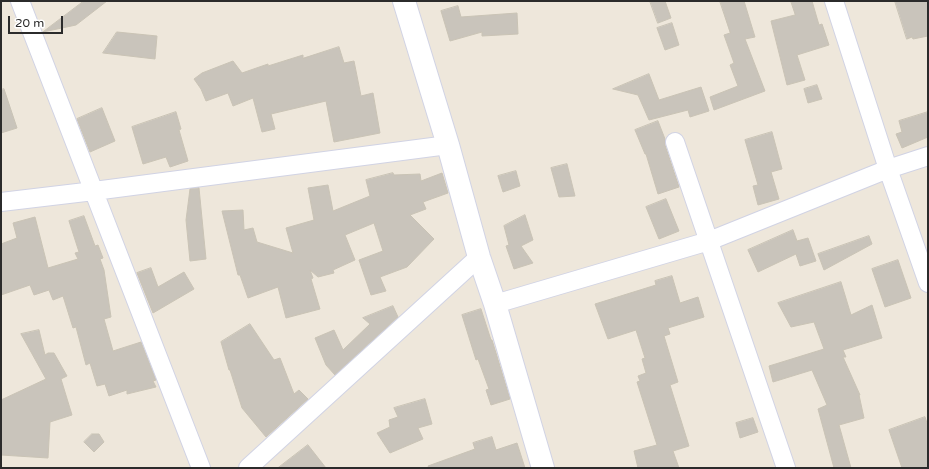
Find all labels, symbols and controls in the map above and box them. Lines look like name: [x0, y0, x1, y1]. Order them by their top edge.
scale bar: [10, 8, 65, 34]
text: 20 m: [15, 16, 44, 30]

